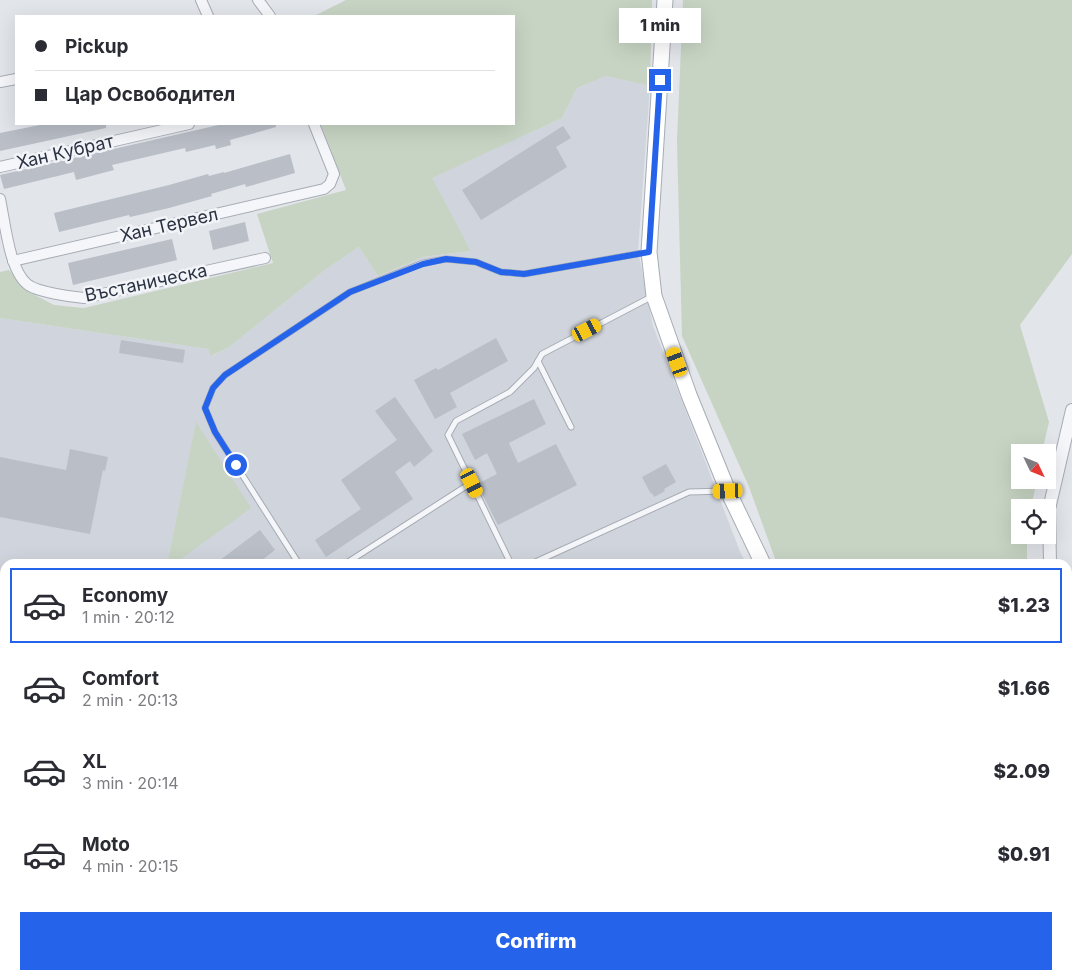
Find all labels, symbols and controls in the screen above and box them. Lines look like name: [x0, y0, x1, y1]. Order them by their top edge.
callout: 1 min: [619, 8, 701, 42]
text: 1 min: [640, 15, 680, 35]
text: Pickup: [65, 35, 128, 58]
route end: [649, 69, 671, 91]
text: Цар Освободител: [65, 83, 235, 106]
street label: Хан Кубрат: [14, 130, 116, 173]
street label: Хан Тервел: [118, 203, 220, 246]
street label: Въстаническа: [83, 259, 209, 306]
car: [570, 317, 603, 343]
car: [664, 345, 689, 379]
north arrow: [1011, 444, 1056, 489]
map controls: [1011, 444, 1056, 544]
route start: [225, 454, 247, 476]
car: [458, 466, 485, 500]
car: [712, 483, 743, 499]
button: locate: [1011, 499, 1056, 544]
icon: car: [22, 583, 67, 628]
text: Economy: [82, 584, 168, 607]
text: $1.23: [998, 594, 1050, 617]
text: 1 min · 20:12: [82, 607, 175, 627]
icon: car: [22, 666, 67, 711]
text: Comfort: [82, 667, 159, 690]
text: $1.66: [998, 677, 1050, 700]
text: 2 min · 20:13: [82, 690, 178, 710]
icon: car: [22, 749, 67, 794]
text: XL: [82, 750, 107, 773]
text: $2.09: [994, 760, 1050, 783]
text: 3 min · 20:14: [82, 773, 179, 793]
icon: car: [22, 832, 67, 877]
text: Moto: [82, 833, 130, 856]
text: $0.91: [998, 843, 1050, 866]
text: 4 min · 20:15: [82, 856, 178, 876]
button: Confirm: [20, 912, 1052, 970]

